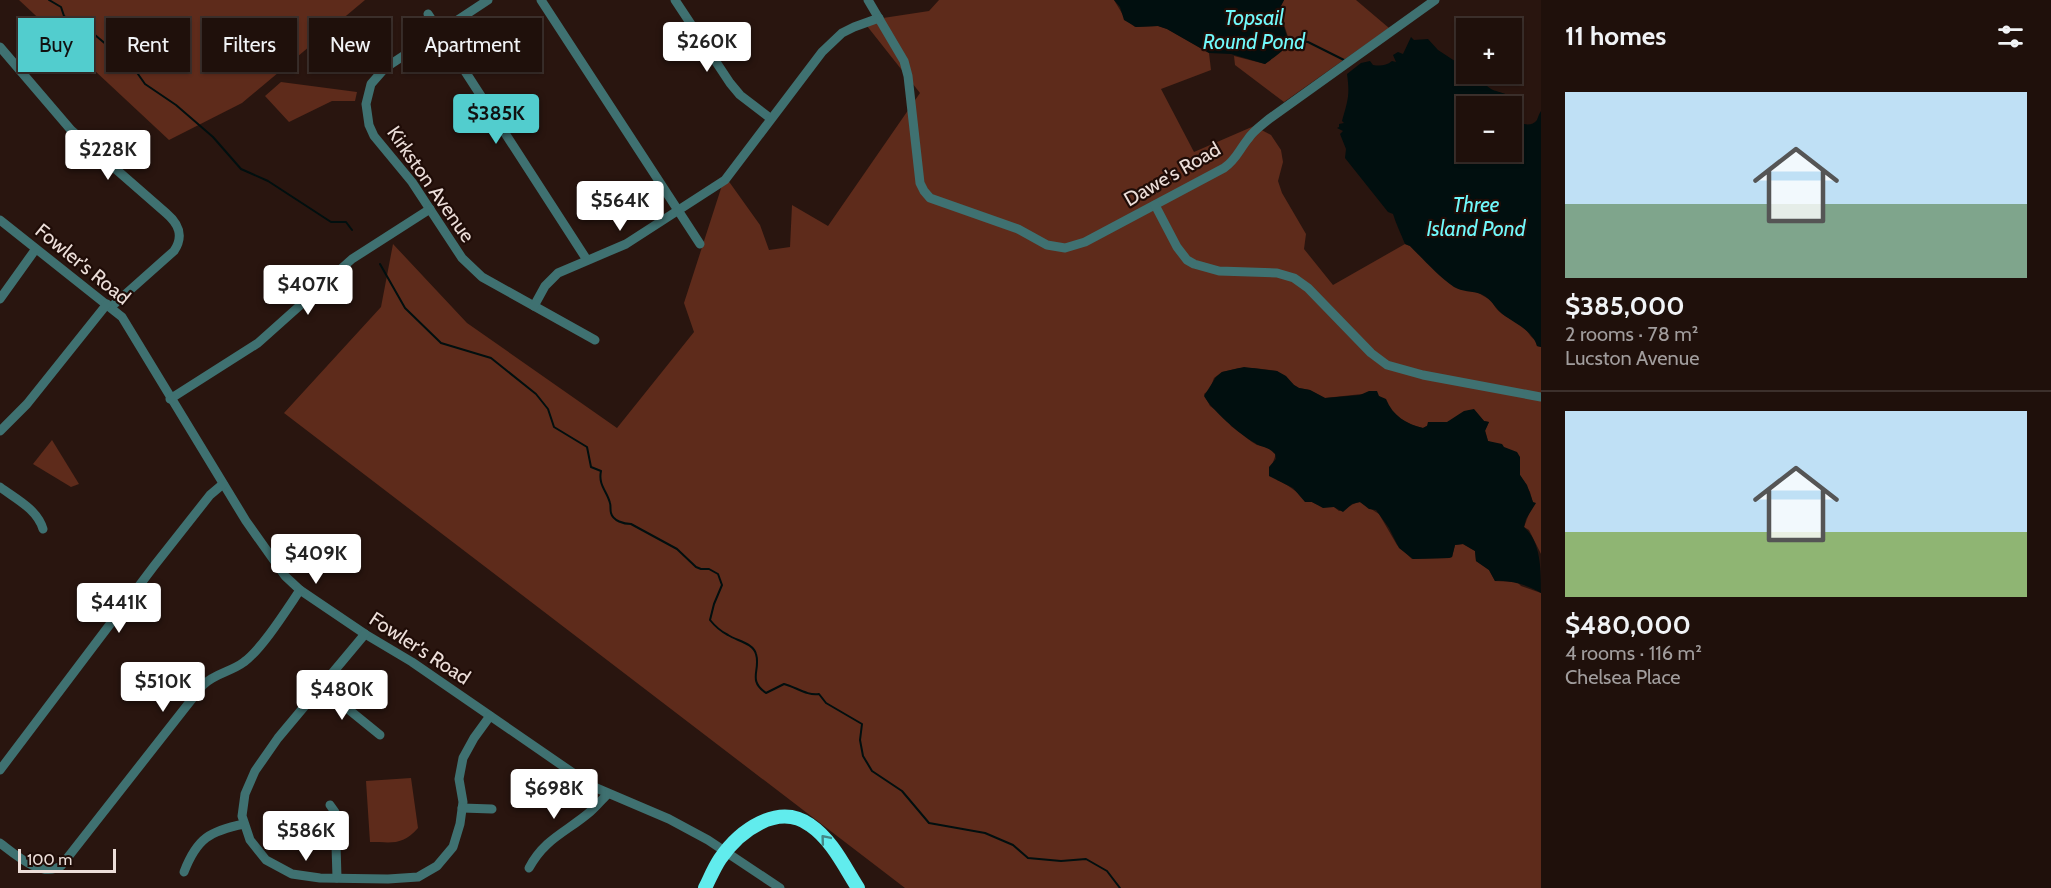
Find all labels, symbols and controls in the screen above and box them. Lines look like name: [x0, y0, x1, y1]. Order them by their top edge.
water label: Topsail Round Pond: [1203, 5, 1306, 54]
chip: Buy: [18, 18, 94, 72]
chip: Rent: [106, 18, 190, 72]
chip: Filters: [202, 18, 297, 72]
chip: New: [309, 18, 391, 72]
chip: Apartment: [403, 18, 542, 72]
map controls: [1456, 18, 1522, 162]
button: +: [1456, 18, 1522, 84]
text: 11 homes: [1565, 20, 1666, 52]
icon: filters: [1994, 20, 2027, 53]
pin: $260K: [665, 22, 749, 73]
text: $260K: [677, 29, 737, 53]
pin: $385K: [454, 94, 538, 145]
button: −: [1456, 96, 1522, 162]
text: $385K: [467, 101, 525, 125]
street label: Kirkston Avenue: [382, 121, 480, 247]
pin: $228K: [66, 130, 150, 181]
icon: home: [1742, 131, 1850, 239]
text: $228K: [79, 137, 137, 161]
street label: Dawe's Road: [1119, 137, 1225, 211]
pin: $564K: [578, 181, 662, 232]
text: $564K: [591, 188, 649, 212]
water label: Three Island Pond: [1426, 192, 1527, 241]
street label: Fowler's Road: [31, 218, 135, 310]
pin: $407K: [266, 265, 350, 316]
text: $407K: [278, 272, 338, 296]
text: $385,000: [1565, 290, 1685, 322]
text: 2 rooms · 78 m²: [1565, 322, 1698, 346]
text: Lucston Avenue: [1565, 346, 1699, 370]
icon: home: [1742, 450, 1850, 558]
pin: $409K: [274, 534, 358, 585]
text: $409K: [285, 541, 347, 565]
pin: $441K: [77, 583, 161, 634]
text: $441K: [91, 590, 147, 614]
street label: Fowler's Road: [365, 606, 475, 690]
text: $480,000: [1565, 609, 1691, 641]
text: 4 rooms · 116 m²: [1565, 641, 1702, 665]
pin: $510K: [121, 662, 205, 713]
text: Chelsea Place: [1565, 665, 1681, 689]
text: $510K: [135, 669, 191, 693]
pin: $480K: [300, 670, 384, 721]
text: $480K: [311, 677, 373, 701]
pin: $698K: [512, 769, 596, 820]
text: $698K: [525, 776, 583, 800]
pin: $586K: [264, 811, 348, 862]
text: $586K: [277, 818, 335, 842]
one-way arrow: [821, 835, 832, 846]
scale bar: [18, 846, 116, 874]
text: 100 m: [27, 850, 72, 869]

